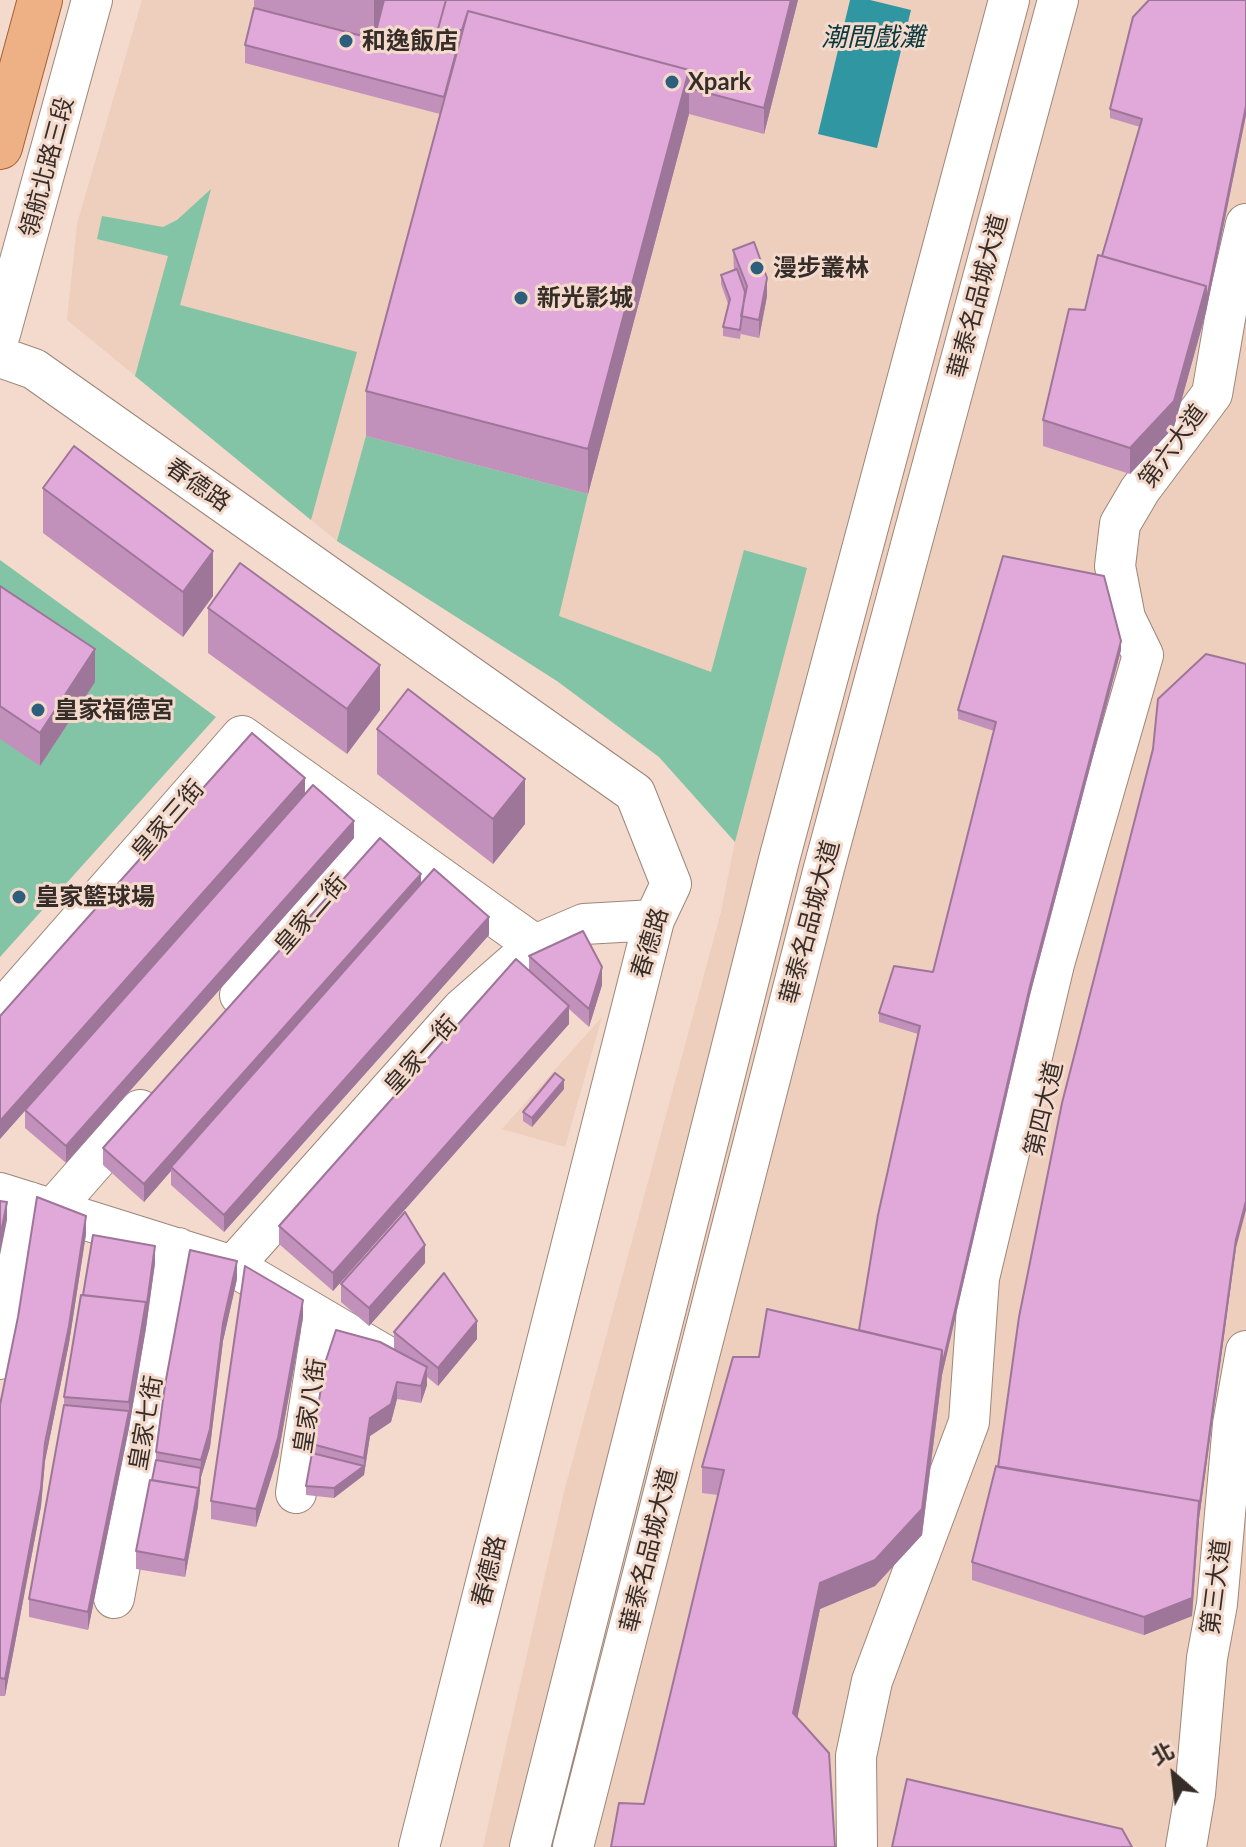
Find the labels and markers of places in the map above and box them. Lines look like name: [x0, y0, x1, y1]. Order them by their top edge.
place label: 和逸飯店: [362, 27, 458, 55]
marker: 和逸飯店: [337, 32, 355, 50]
place label: Xpark: [688, 68, 751, 96]
marker: Xpark: [663, 73, 681, 91]
place label: 漫步叢林: [773, 254, 869, 282]
marker: 漫步叢林: [748, 259, 766, 277]
place label: 新光影城: [537, 284, 633, 312]
marker: 新光影城: [512, 289, 530, 307]
place label: 皇家福德宮: [54, 696, 174, 724]
marker: 皇家福德宮: [29, 701, 47, 719]
place label: 皇家籃球場: [35, 883, 155, 911]
marker: 皇家籃球場: [10, 888, 28, 906]

